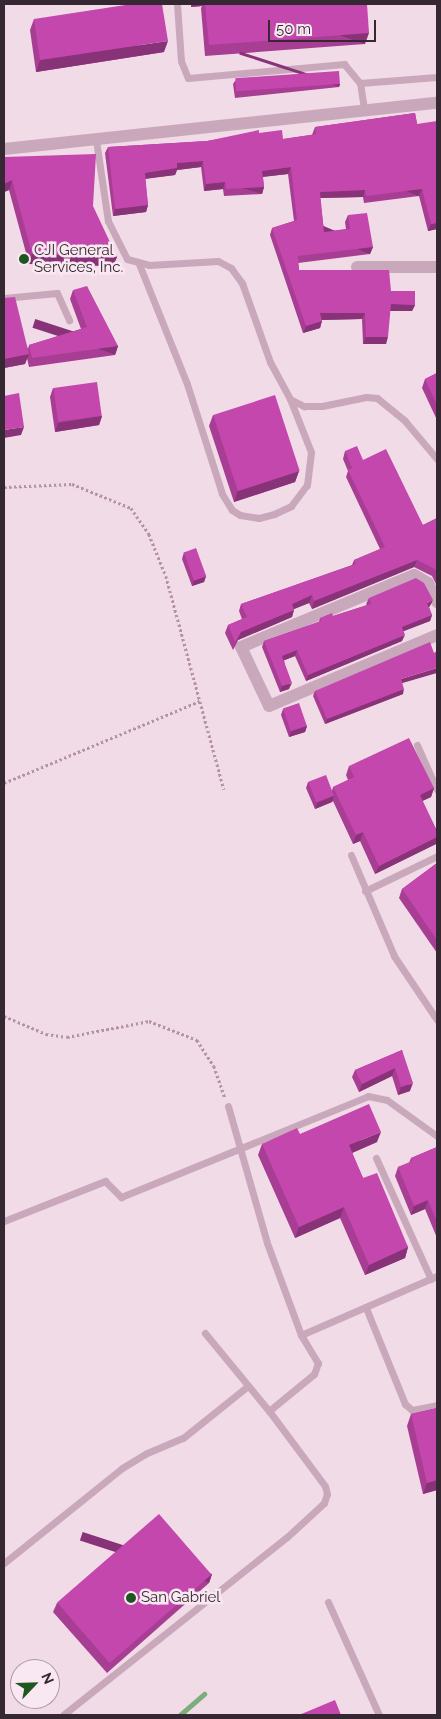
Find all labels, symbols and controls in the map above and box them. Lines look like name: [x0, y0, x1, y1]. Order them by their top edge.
scale bar: [271, 10, 378, 42]
text: 50 m: [276, 20, 311, 38]
place label: CJI General Services, Inc.: [34, 241, 123, 276]
marker: CJI General Services, Inc.: [18, 253, 30, 265]
place label: San Gabriel: [141, 1589, 220, 1607]
marker: San Gabriel: [125, 1592, 137, 1604]
north arrow: [10, 1659, 60, 1709]
text: N: [38, 1670, 57, 1686]

